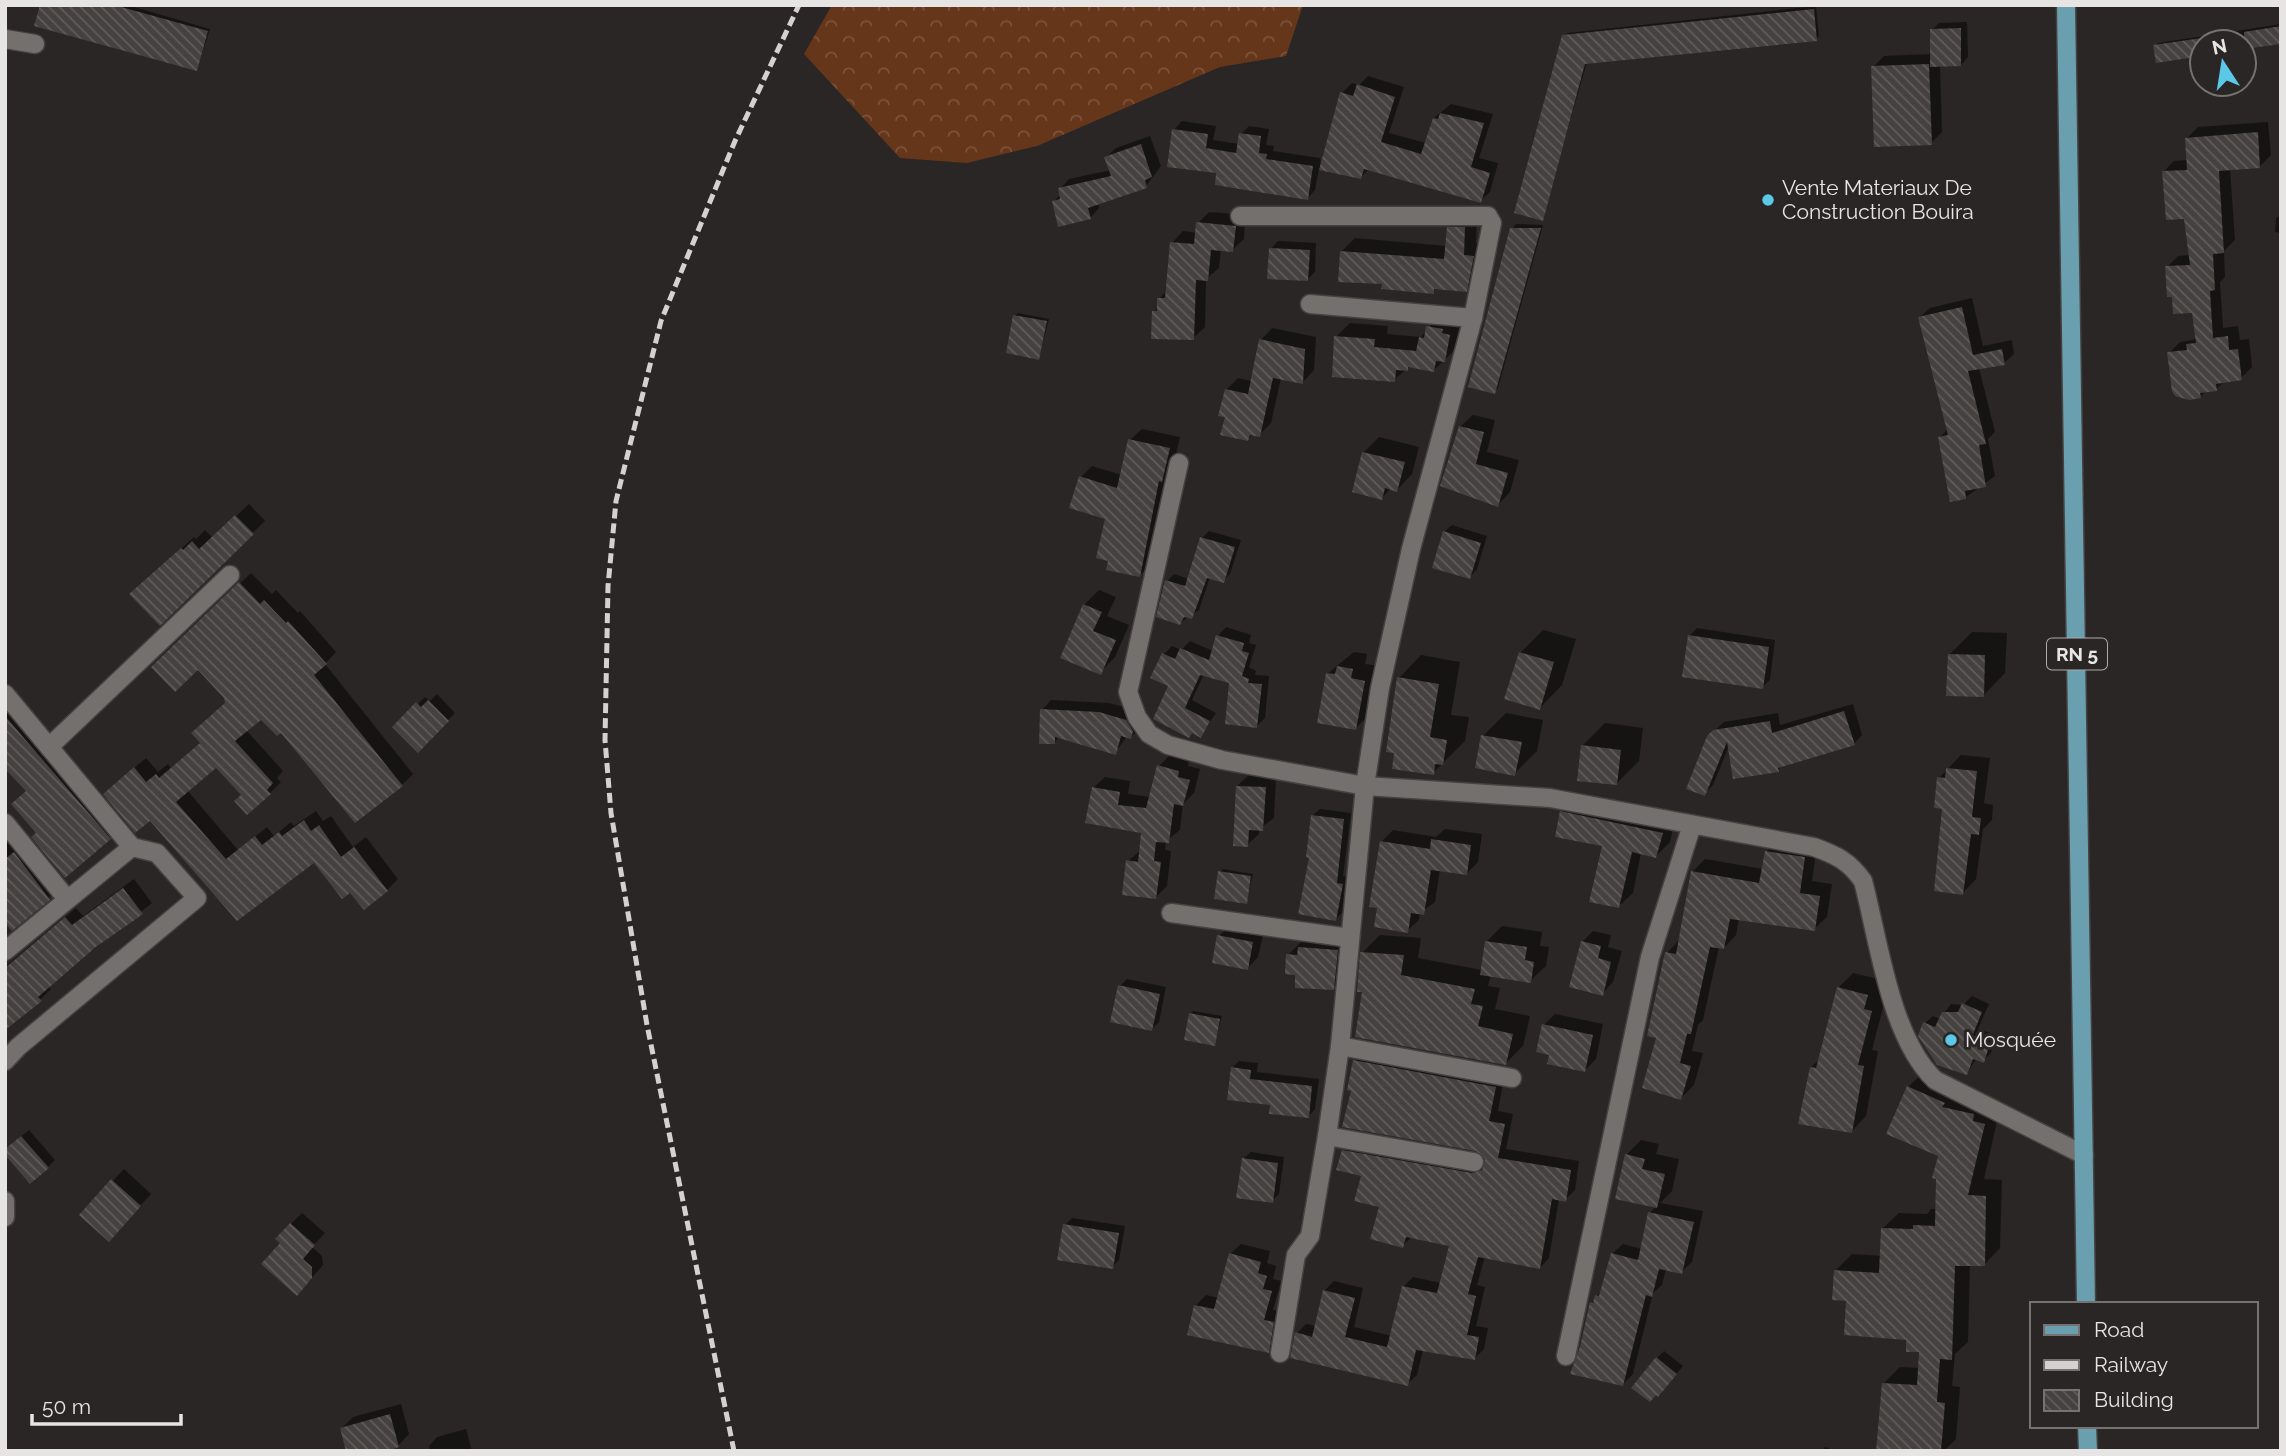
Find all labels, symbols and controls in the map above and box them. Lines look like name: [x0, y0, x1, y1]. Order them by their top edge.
north arrow: [2188, 28, 2258, 98]
text: N: [2210, 34, 2229, 59]
place label: Vente Materiaux De Construction Bouira: [1782, 175, 1974, 224]
marker: Vente Materiaux De Construction Bouira: [1760, 192, 1776, 208]
road number: RN 5: [2047, 638, 2107, 670]
place label: Mosquée: [1965, 1027, 2056, 1052]
marker: Mosquée: [1943, 1032, 1959, 1048]
legend: [2030, 1302, 2258, 1428]
text: Road: [2094, 1317, 2144, 1342]
text: Railway: [2094, 1352, 2168, 1377]
scale bar: [32, 1382, 180, 1426]
text: Building: [2094, 1387, 2174, 1412]
text: 50 m: [42, 1394, 91, 1419]

